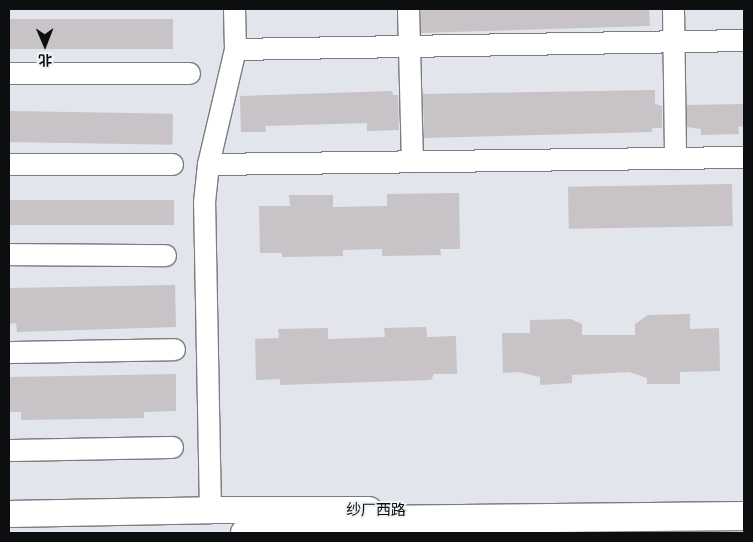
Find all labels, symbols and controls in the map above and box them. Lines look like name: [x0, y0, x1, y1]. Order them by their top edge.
north arrow: [20, 20, 70, 70]
text: 北: [38, 51, 52, 69]
street label: 纱厂西路: [346, 501, 406, 519]

